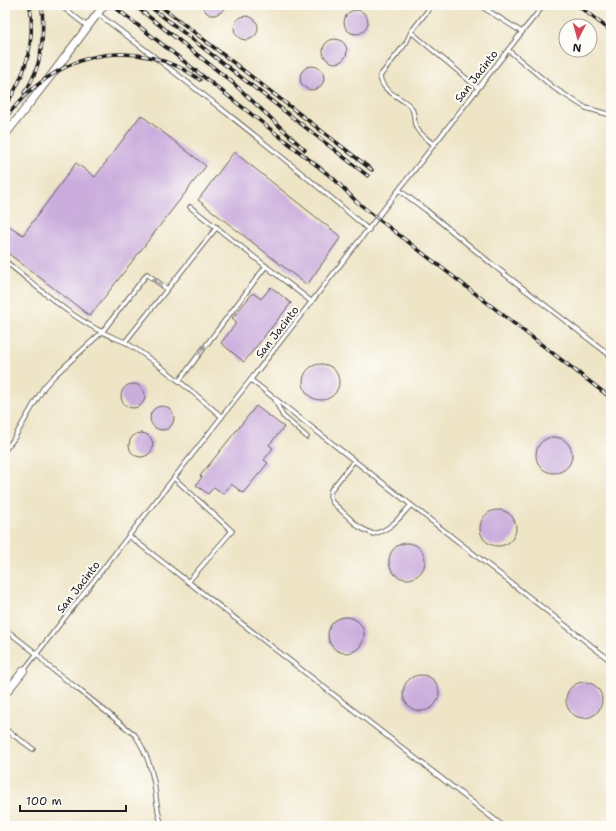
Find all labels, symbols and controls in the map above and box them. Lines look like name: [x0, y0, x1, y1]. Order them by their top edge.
north arrow: [558, 18, 598, 58]
text: N: [572, 40, 582, 55]
street label: San Jacinto: [451, 47, 502, 106]
one-way arrow: [152, 278, 163, 286]
street label: San Jacinto: [252, 303, 303, 362]
one-way arrow: [198, 344, 207, 355]
street label: San Jacinto: [53, 558, 104, 617]
scale bar: [20, 787, 126, 813]
text: 100 m: [26, 793, 62, 809]

